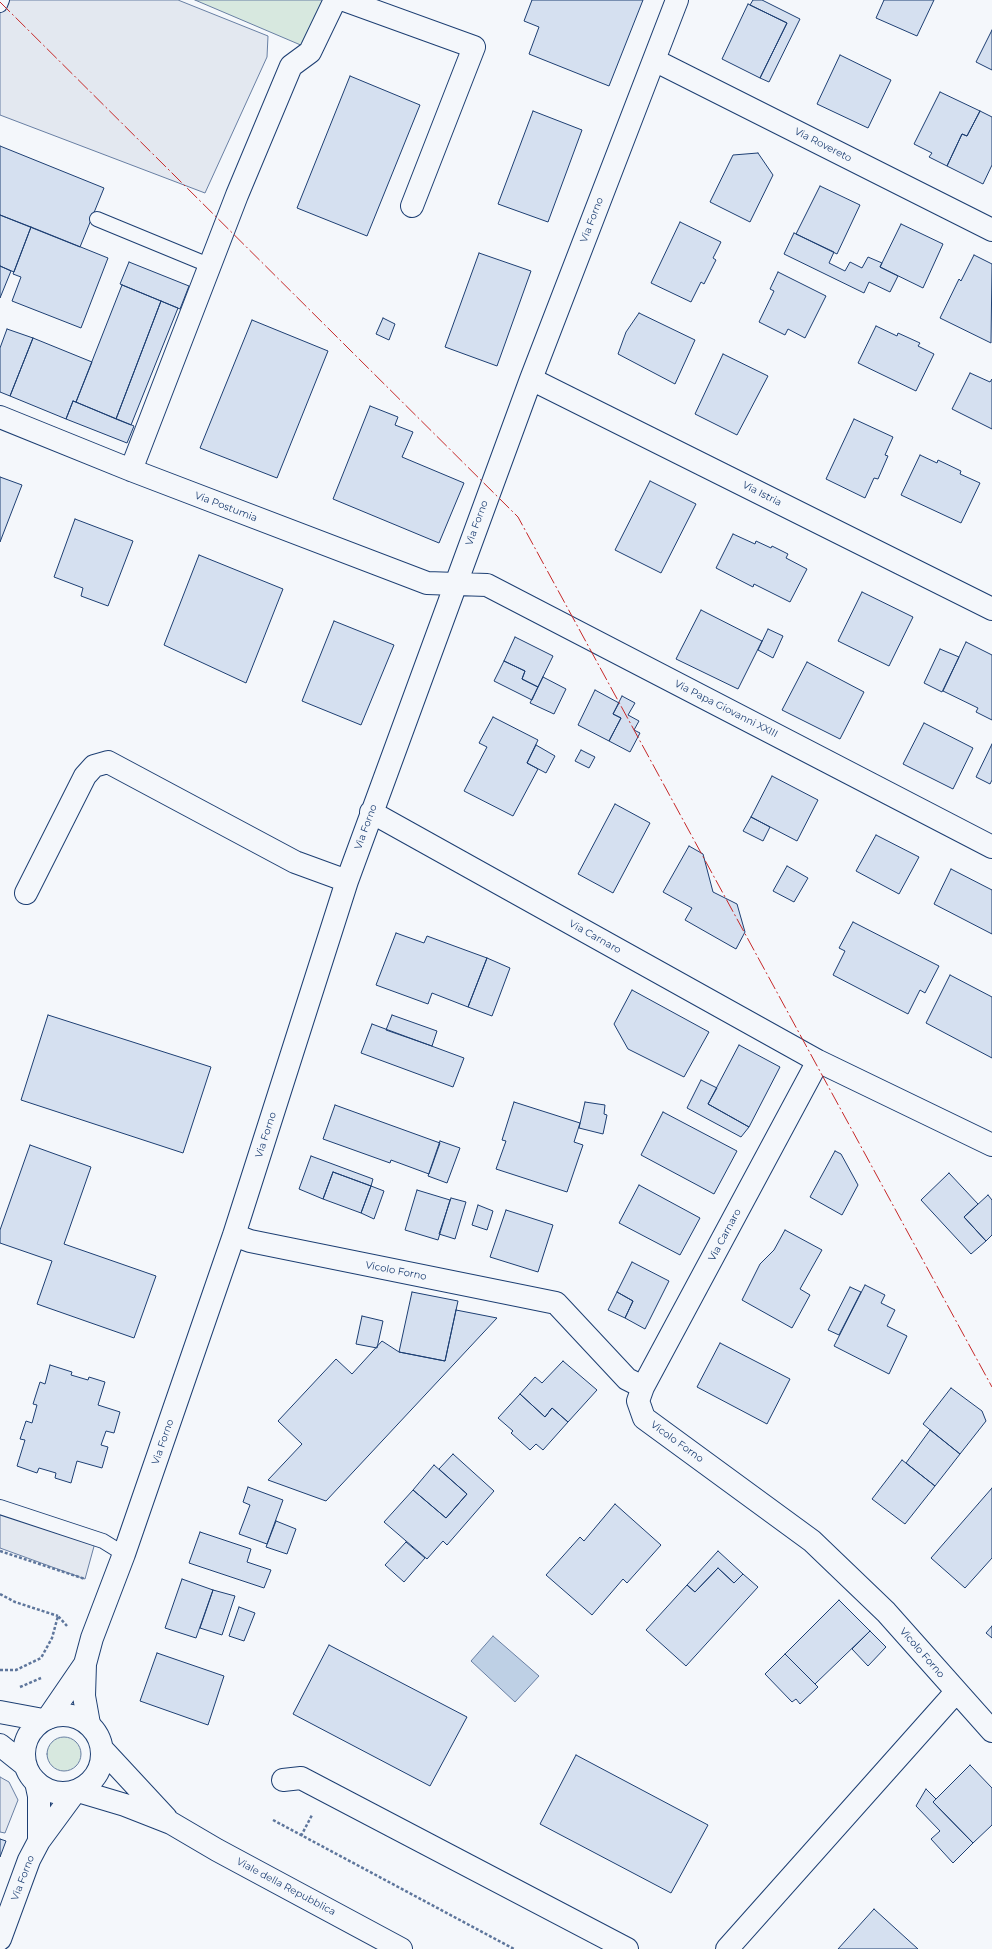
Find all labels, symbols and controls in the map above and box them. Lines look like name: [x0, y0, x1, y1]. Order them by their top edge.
street label: Via Rovereto: [792, 125, 854, 165]
street label: Via Forno: [578, 196, 606, 244]
street label: Via Istria: [740, 479, 784, 509]
street label: Via Postumia: [193, 490, 259, 524]
street label: Via Forno: [463, 499, 491, 547]
street label: Via Papa Giovanni XXIII: [672, 678, 780, 740]
street label: Via Forno: [352, 803, 380, 851]
street label: Via Carnaro: [567, 918, 623, 956]
street label: Via Forno: [253, 1111, 279, 1159]
street label: Via Carnaro: [706, 1207, 744, 1263]
street label: Vicolo Forno: [364, 1259, 428, 1283]
street label: Via Forno: [150, 1418, 176, 1466]
street label: Vicolo Forno: [648, 1419, 706, 1465]
street label: Vicolo Forno: [897, 1626, 947, 1680]
street label: Via Forno: [9, 1854, 37, 1902]
street label: Viale della Repubblica: [234, 1856, 338, 1918]

